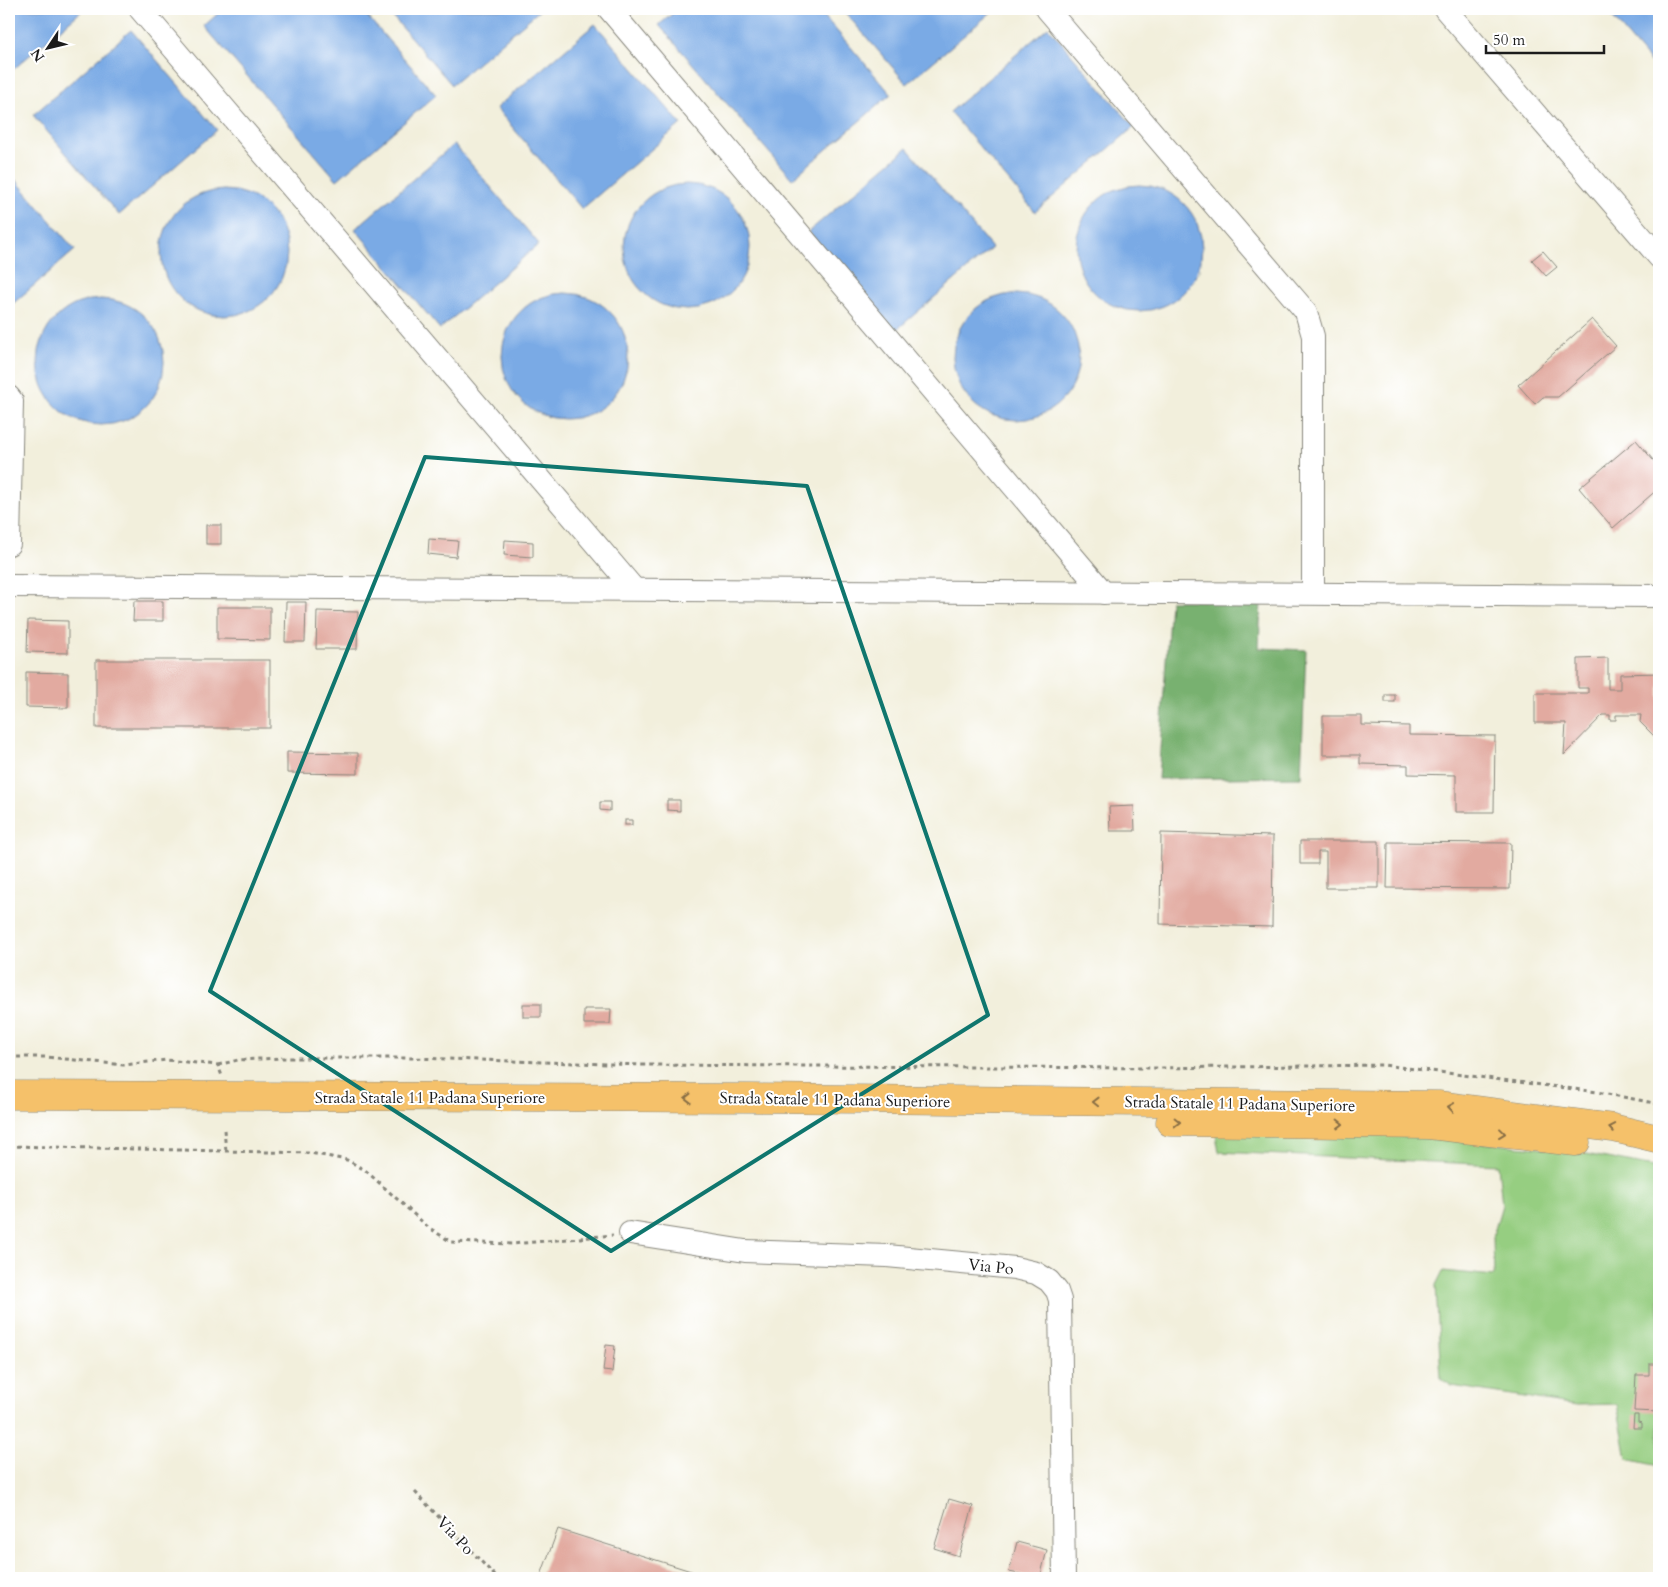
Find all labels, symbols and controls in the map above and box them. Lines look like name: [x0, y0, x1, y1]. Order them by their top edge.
north arrow: [22, 22, 72, 72]
scale bar: [1486, 22, 1603, 54]
text: 50 m: [1493, 30, 1525, 50]
text: N: [26, 45, 49, 66]
street label: Strada Statale 11 Padana Superiore: [315, 1087, 545, 1109]
street label: Strada Statale 11 Padana Superiore: [720, 1087, 950, 1113]
street label: Strada Statale 11 Padana Superiore: [1125, 1091, 1355, 1117]
one-way arrow: [684, 1093, 692, 1103]
one-way arrow: [1092, 1096, 1100, 1107]
one-way arrow: [1446, 1102, 1454, 1113]
one-way arrow: [1174, 1117, 1182, 1127]
one-way arrow: [1336, 1118, 1344, 1129]
one-way arrow: [1607, 1124, 1616, 1134]
one-way arrow: [1498, 1127, 1506, 1138]
street label: Via Po: [967, 1254, 1015, 1280]
street label: Via Po: [432, 1512, 479, 1560]

